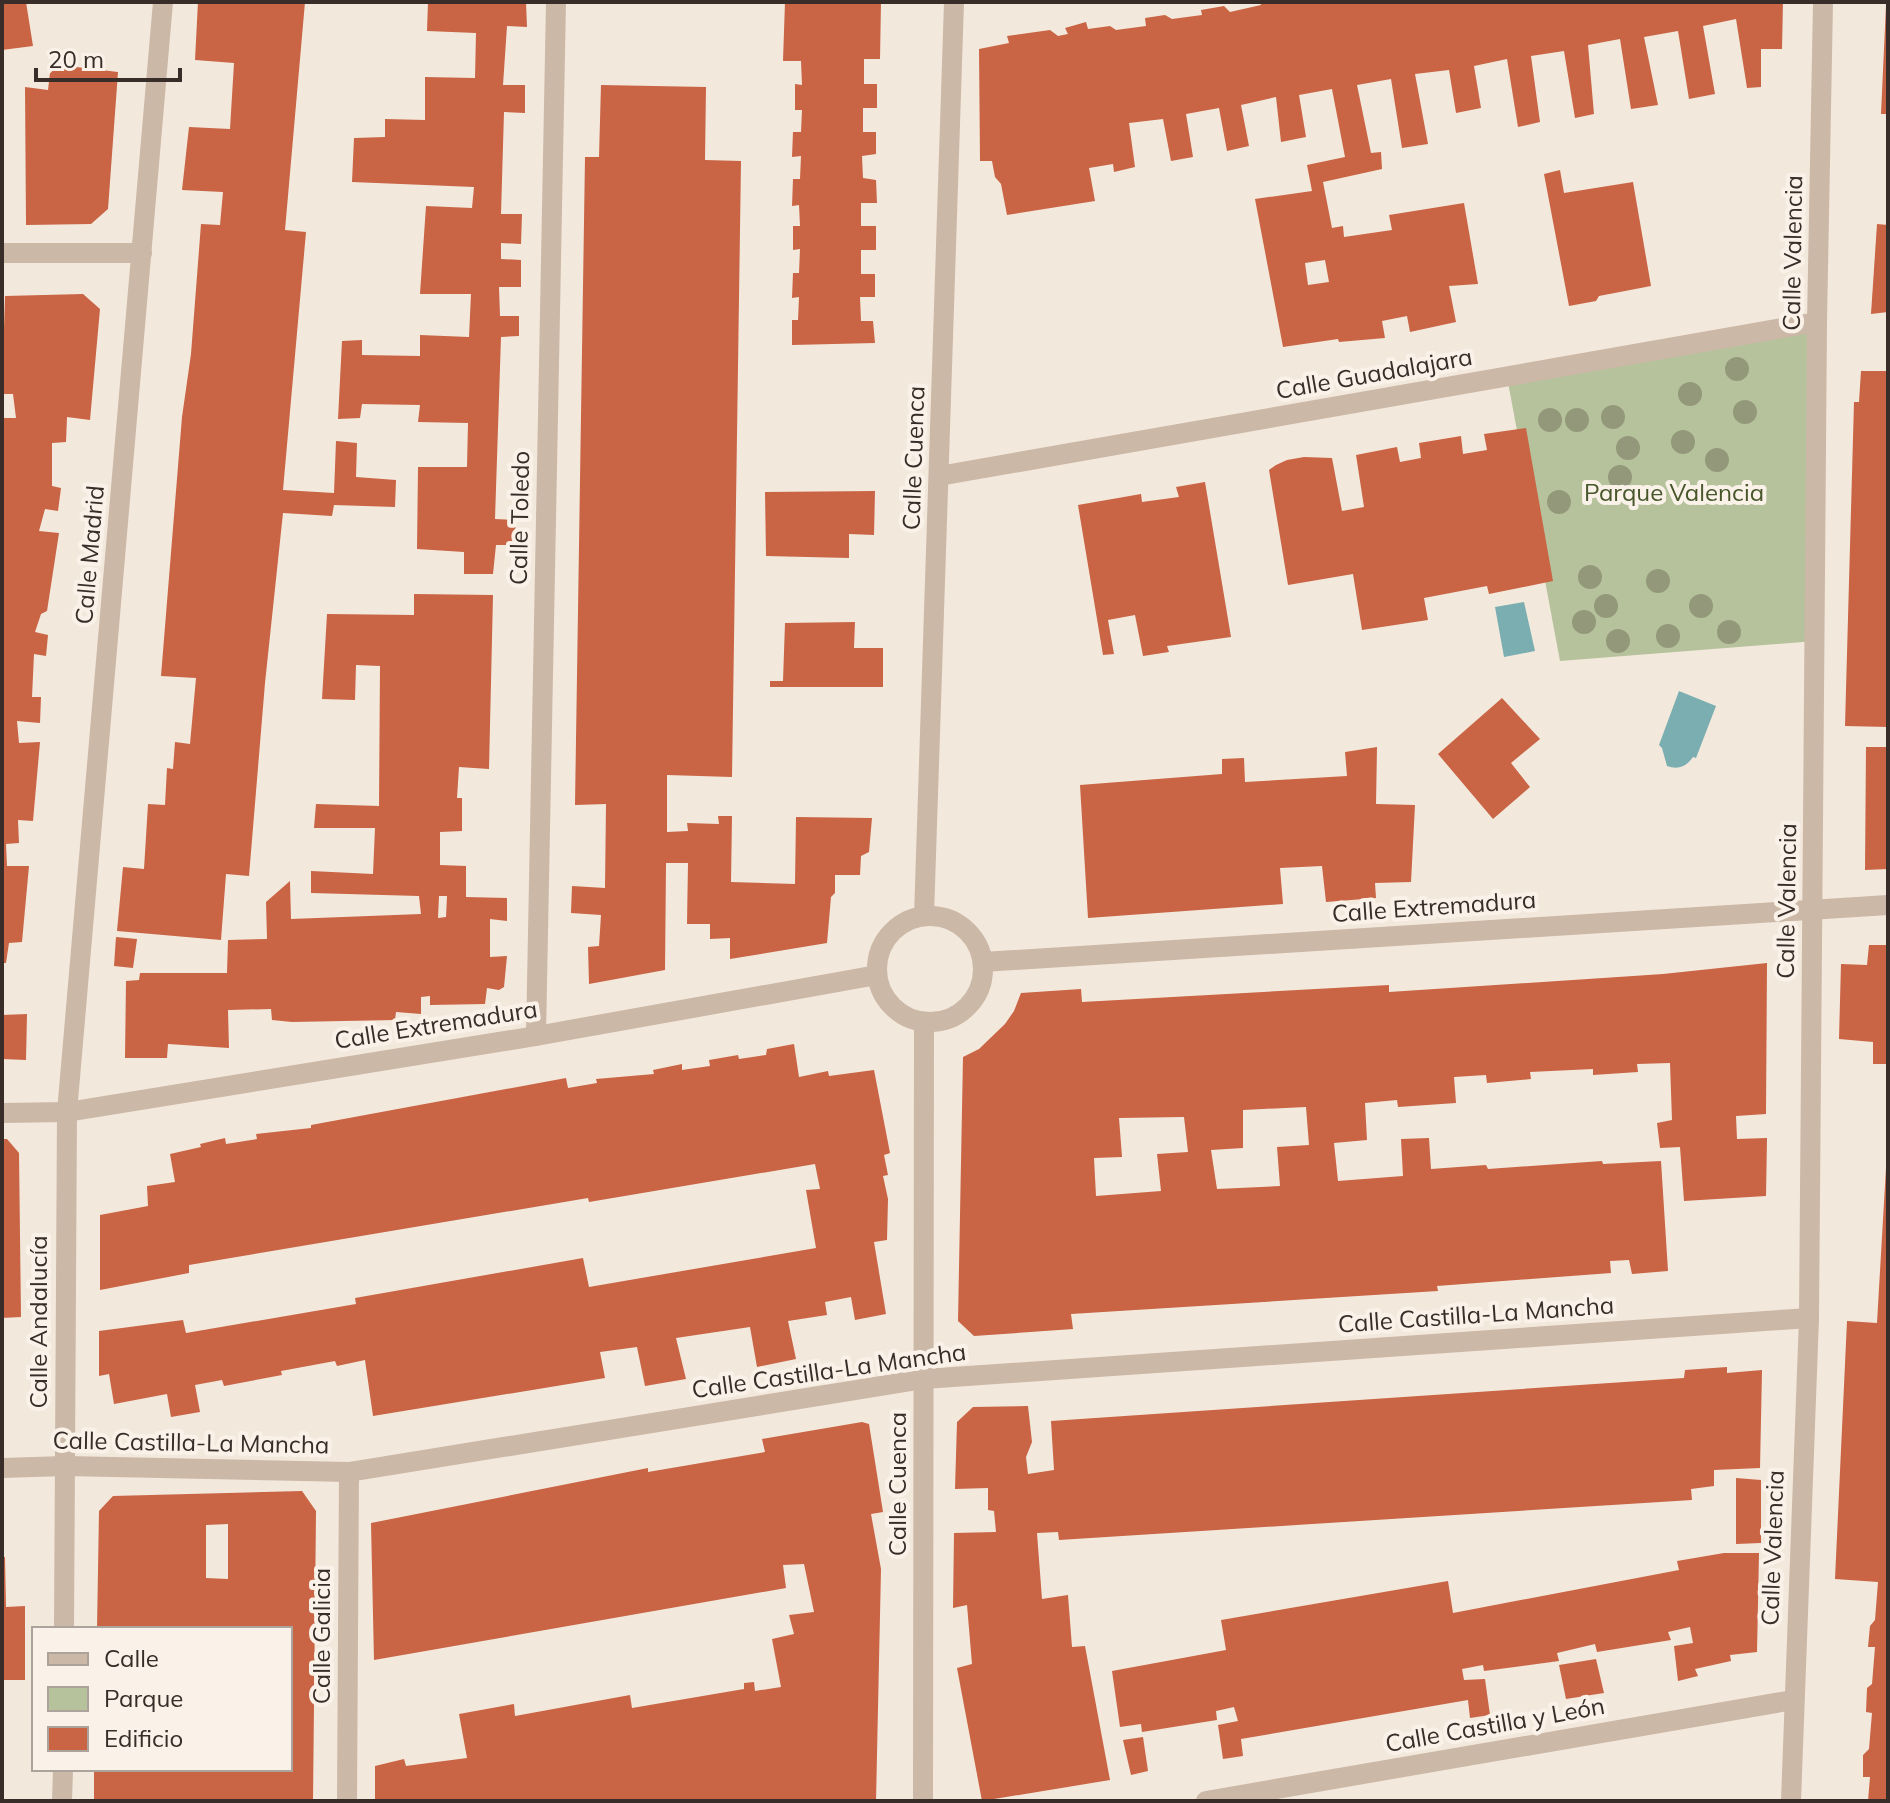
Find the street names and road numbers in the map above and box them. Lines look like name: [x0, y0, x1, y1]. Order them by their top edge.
street label: Calle Valencia: [1776, 175, 1808, 331]
street label: Calle Guadalajara: [1273, 341, 1474, 405]
street label: Calle Cuenca: [895, 385, 931, 531]
street label: Calle Toledo: [503, 451, 535, 585]
street label: Calle Madrid: [68, 484, 110, 626]
street label: Calle Valencia: [1770, 823, 1802, 979]
street label: Calle Extremadura: [1331, 884, 1537, 928]
street label: Calle Extremadura: [332, 993, 539, 1055]
street label: Calle Andalucía: [23, 1235, 53, 1409]
street label: Calle Castilla-La Mancha: [1337, 1289, 1615, 1339]
street label: Calle Castilla-La Mancha: [690, 1336, 968, 1404]
street label: Calle Cuenca: [882, 1412, 912, 1556]
street label: Calle Castilla-La Mancha: [52, 1425, 330, 1459]
street label: Calle Valencia: [1754, 1470, 1790, 1626]
street label: Calle Galicia: [306, 1568, 336, 1704]
street label: Calle Castilla y León: [1383, 1690, 1607, 1758]

